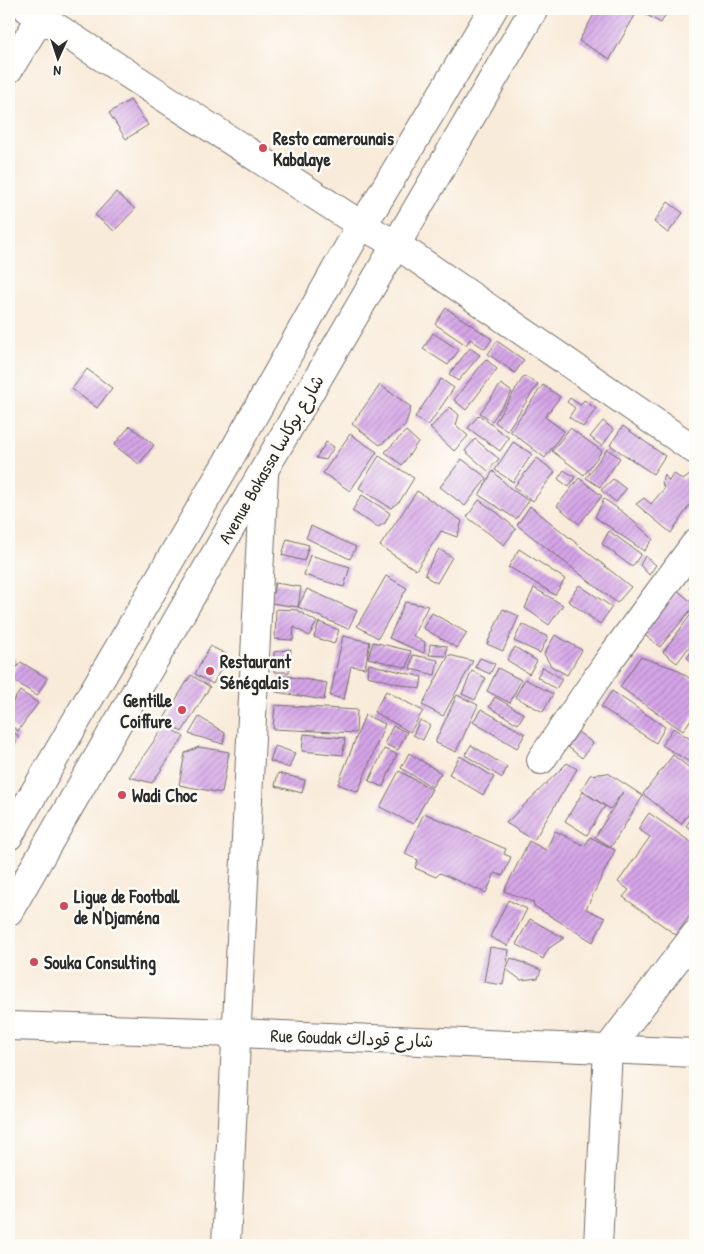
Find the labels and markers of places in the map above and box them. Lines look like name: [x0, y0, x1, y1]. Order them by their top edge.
place label: Resto camerounais Kabalaye: [273, 126, 394, 173]
marker: Resto camerounais Kabalaye: [257, 142, 269, 154]
place label: Restaurant Sénégalais: [220, 649, 292, 696]
marker: Restaurant Sénégalais: [204, 665, 216, 677]
place label: Gentille Coiffure: [120, 688, 173, 734]
marker: Gentille Coiffure: [176, 704, 188, 716]
place label: Wadi Choc: [132, 783, 198, 808]
marker: Wadi Choc: [116, 789, 128, 801]
place label: Ligue de Football de N'Djaména: [74, 884, 180, 930]
marker: Ligue de Football de N'Djaména: [58, 900, 70, 912]
place label: Souka Consulting: [44, 950, 156, 976]
marker: Souka Consulting: [28, 956, 40, 968]

